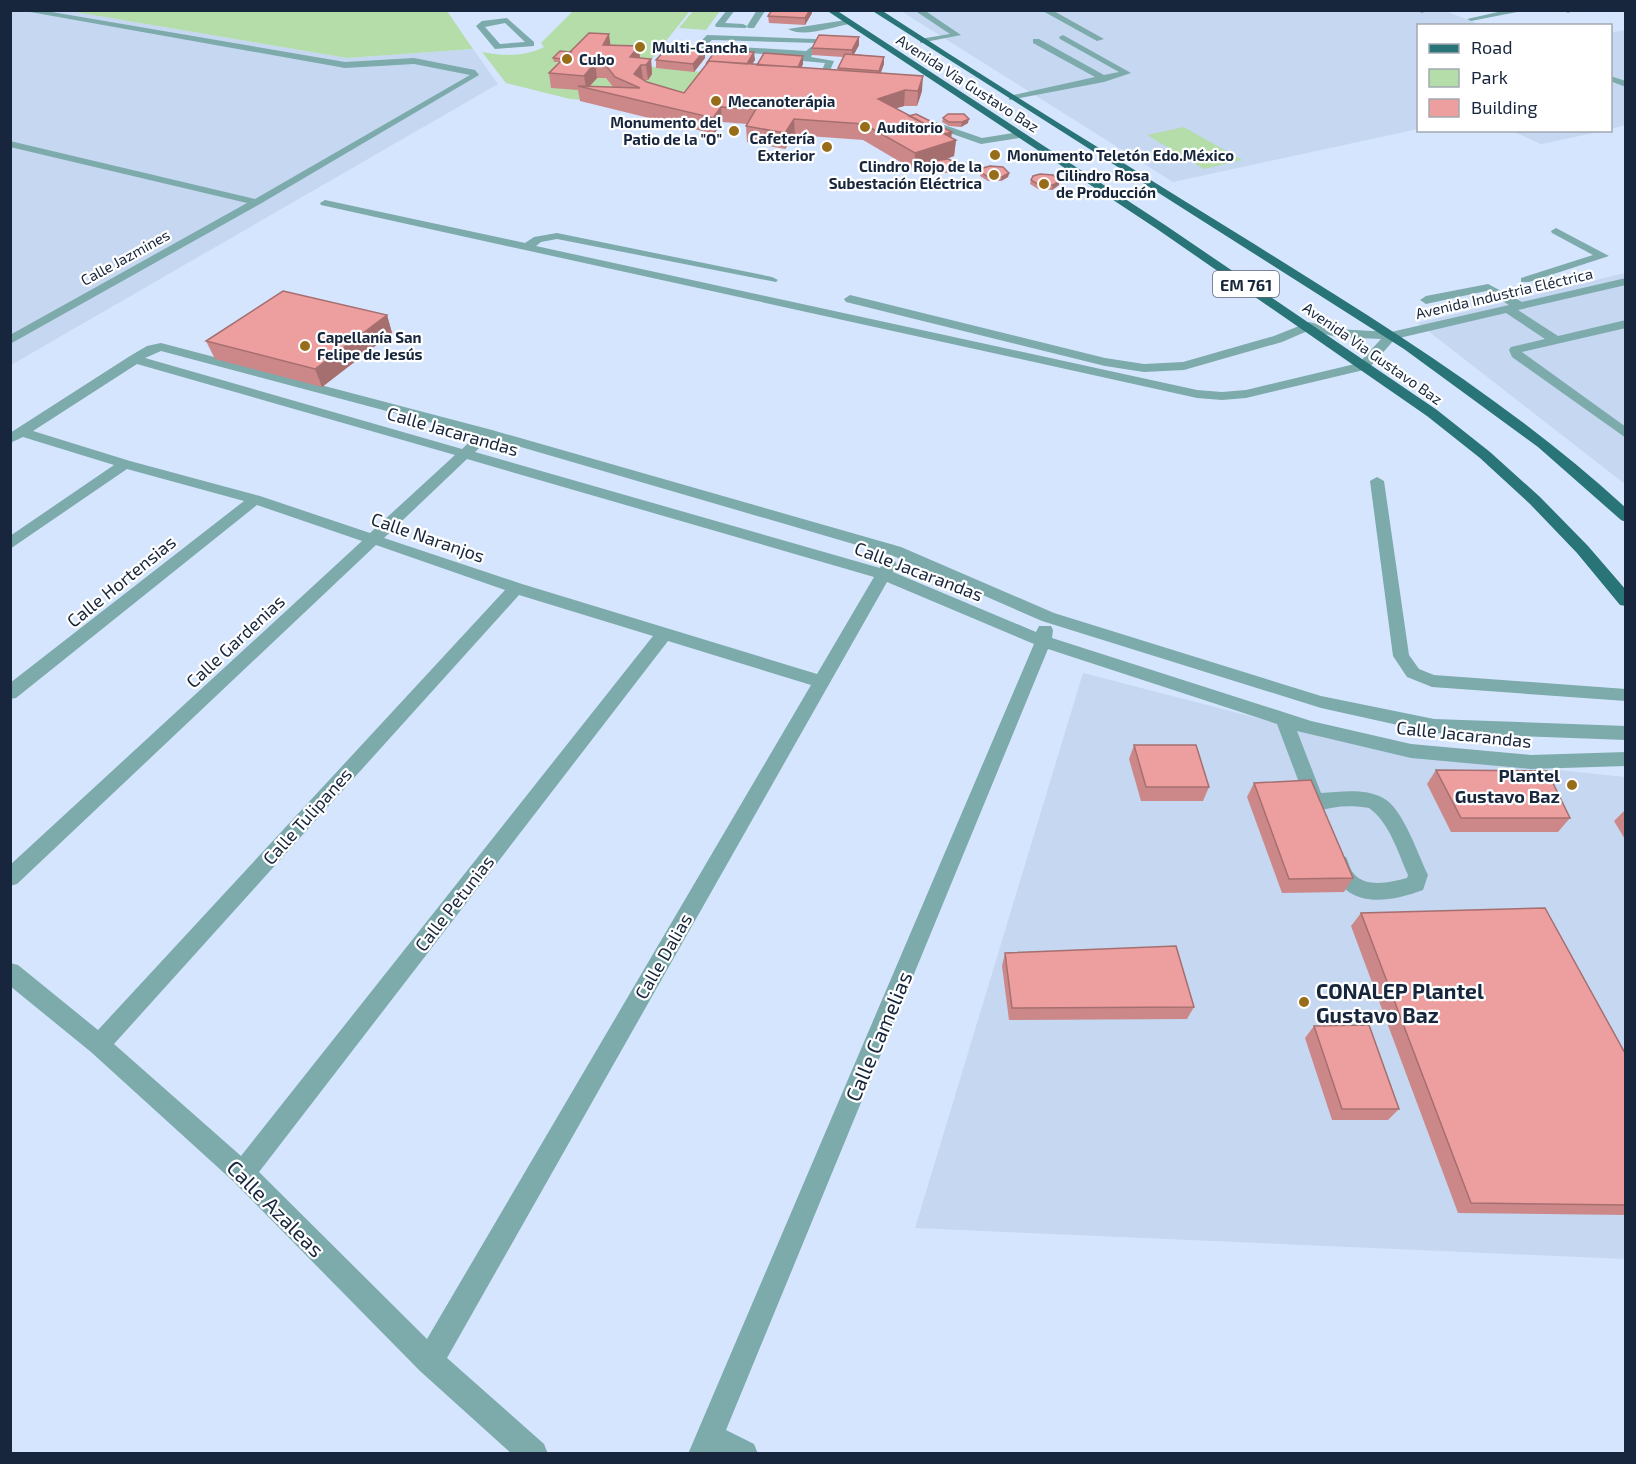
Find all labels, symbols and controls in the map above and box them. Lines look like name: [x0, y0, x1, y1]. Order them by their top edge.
legend: [1417, 24, 1612, 132]
street label: Avenida Via Gustavo Baz: [893, 30, 1043, 136]
text: Road: [1471, 36, 1512, 58]
place label: Multi-Cancha: [652, 38, 747, 56]
marker: Multi-Cancha: [633, 40, 647, 54]
place label: Cubo: [579, 50, 615, 68]
marker: Cubo: [560, 52, 574, 66]
text: Park: [1471, 66, 1508, 88]
place label: Mecanoterápia: [728, 92, 835, 110]
marker: Mecanoterápia: [709, 94, 723, 108]
text: Building: [1471, 96, 1538, 118]
place label: Monumento del Patio de la "O": [610, 113, 722, 148]
place label: Auditorio: [877, 118, 943, 136]
marker: Auditorio: [858, 120, 872, 134]
marker: Monumento del Patio de la "O": [727, 124, 741, 138]
place label: Cafetería Exterior: [749, 129, 816, 164]
marker: Cafetería Exterior: [820, 140, 834, 154]
place label: Monumento Teletón Edo.México: [1007, 146, 1234, 164]
marker: Monumento Teletón Edo.México: [988, 148, 1002, 162]
place label: Clindro Rojo de la Subestación Eléctrica: [829, 157, 982, 192]
place label: Cilindro Rosa de Producción: [1056, 166, 1156, 201]
marker: Clindro Rojo de la Subestación Eléctrica: [987, 168, 1001, 182]
marker: Cilindro Rosa de Producción: [1037, 177, 1051, 191]
street label: Calle Jazmines: [77, 225, 173, 289]
street label: Avenida Industria Eléctrica: [1414, 264, 1594, 322]
road number: EM 761: [1213, 271, 1279, 297]
street label: Avenida Via Gustavo Baz: [1300, 298, 1446, 408]
place label: Capellanía San Felipe de Jesús: [317, 328, 423, 363]
marker: Capellanía San Felipe de Jesús: [298, 339, 312, 353]
street label: Calle Jacarandas: [385, 402, 521, 460]
street label: Calle Naranjos: [368, 507, 488, 567]
street label: Calle Hortensias: [62, 530, 180, 632]
street label: Calle Jacarandas: [852, 536, 986, 606]
street label: Calle Gardenias: [181, 590, 289, 692]
street label: Calle Jacarandas: [1395, 716, 1533, 752]
street label: Calle Tulipanes: [258, 763, 356, 869]
place label: Plantel Gustavo Baz: [1455, 764, 1560, 807]
marker: Plantel Gustavo Baz: [1565, 778, 1579, 792]
street label: Calle Petunias: [410, 851, 498, 955]
street label: Calle Dalias: [630, 909, 696, 1003]
street label: Calle Camelias: [839, 967, 917, 1105]
place label: CONALEP Plantel Gustavo Baz: [1316, 978, 1484, 1027]
marker: CONALEP Plantel Gustavo Baz: [1297, 995, 1311, 1009]
street label: Calle Azaleas: [222, 1154, 330, 1262]

